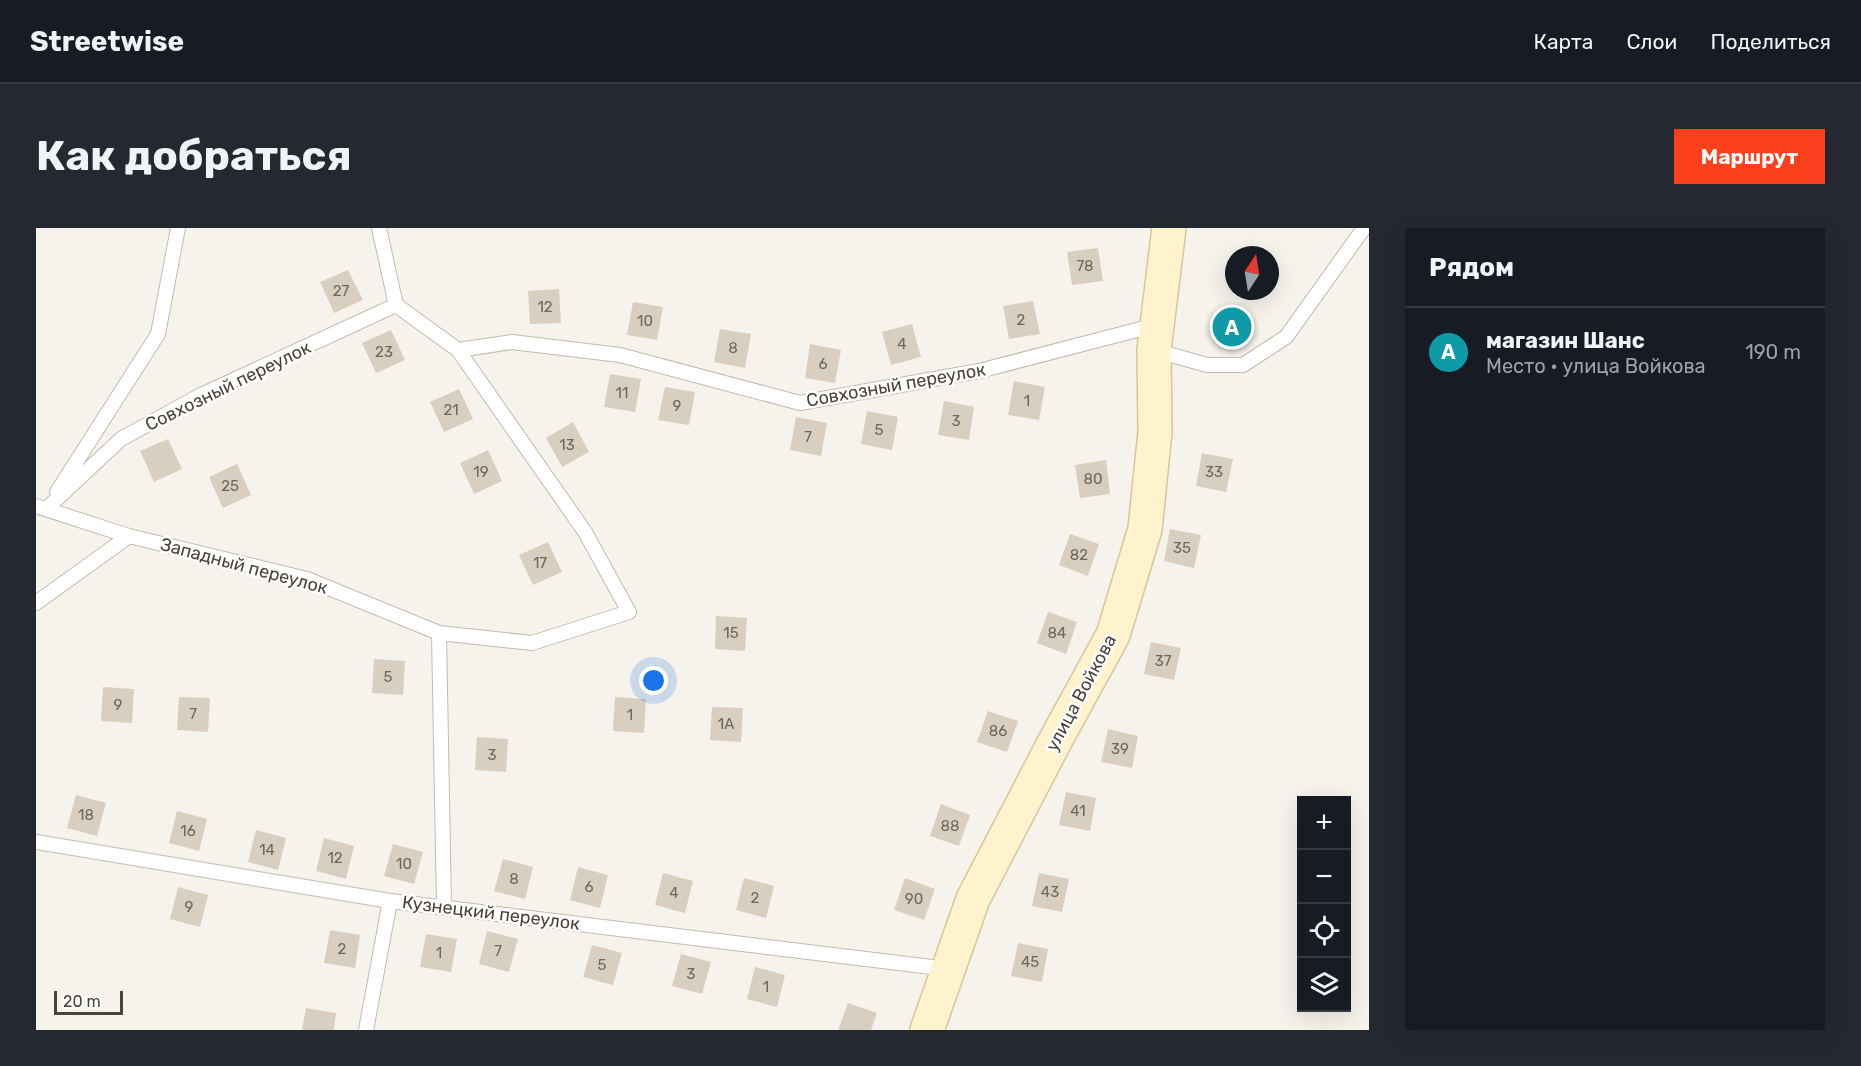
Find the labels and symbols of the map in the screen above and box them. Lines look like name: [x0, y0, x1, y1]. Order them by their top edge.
north arrow: [1225, 246, 1279, 300]
house number: 78: [1076, 257, 1094, 275]
house number: 27: [333, 282, 350, 300]
house number: 12: [537, 298, 553, 316]
pin: A: [1212, 304, 1252, 350]
house number: 2: [1017, 311, 1026, 329]
house number: 10: [637, 312, 653, 330]
house number: 4: [897, 335, 907, 353]
street label: Совхозный переулок: [142, 336, 315, 436]
house number: 8: [728, 339, 738, 357]
house number: 23: [375, 343, 393, 361]
house number: 6: [818, 355, 828, 373]
street label: Совхозный переулок: [805, 358, 988, 412]
house number: 11: [616, 384, 628, 402]
house number: 1: [1024, 392, 1030, 410]
house number: 9: [673, 397, 682, 415]
house number: 21: [443, 401, 459, 419]
house number: 3: [951, 412, 961, 430]
house number: 5: [875, 421, 884, 439]
house number: 7: [804, 428, 812, 446]
house number: 13: [559, 436, 575, 454]
house number: 19: [473, 463, 489, 481]
house number: 33: [1205, 463, 1223, 481]
house number: 80: [1083, 470, 1103, 488]
house number: 25: [221, 477, 239, 495]
street label: Западный переулок: [158, 533, 330, 599]
house number: 35: [1173, 539, 1191, 557]
house number: 82: [1070, 546, 1088, 564]
house number: 17: [533, 554, 547, 572]
house number: 15: [723, 624, 739, 642]
house number: 84: [1048, 624, 1066, 642]
street label: улица Войкова: [1041, 631, 1121, 755]
house number: 37: [1155, 652, 1172, 670]
your location: [639, 666, 668, 695]
house number: 5: [384, 668, 393, 686]
house number: 9: [114, 696, 123, 714]
house number: 7: [189, 705, 197, 723]
house number: 1: [627, 706, 633, 724]
house number: 1А: [718, 715, 734, 733]
house number: 86: [989, 722, 1007, 740]
house number: 39: [1111, 740, 1129, 758]
house number: 3: [487, 746, 497, 764]
house number: 41: [1070, 802, 1086, 820]
house number: 18: [78, 806, 94, 824]
house number: 88: [940, 817, 960, 835]
house number: 16: [180, 822, 196, 840]
house number: 14: [259, 841, 275, 859]
house number: 12: [327, 849, 343, 867]
house number: 10: [396, 855, 412, 873]
house number: 8: [509, 870, 519, 888]
house number: 6: [584, 878, 594, 896]
house number: 43: [1041, 883, 1059, 901]
house number: 4: [669, 884, 679, 902]
house number: 2: [751, 889, 760, 907]
house number: 90: [905, 890, 923, 908]
street label: Кузнецкий переулок: [401, 891, 581, 935]
house number: 9: [185, 898, 194, 916]
house number: 2: [338, 940, 347, 958]
house number: 7: [494, 942, 502, 960]
house number: 1: [436, 944, 442, 962]
house number: 45: [1021, 953, 1039, 971]
house number: 5: [598, 956, 607, 974]
house number: 3: [686, 965, 696, 983]
house number: 1: [763, 978, 769, 996]
scale bar: [54, 988, 123, 1016]

